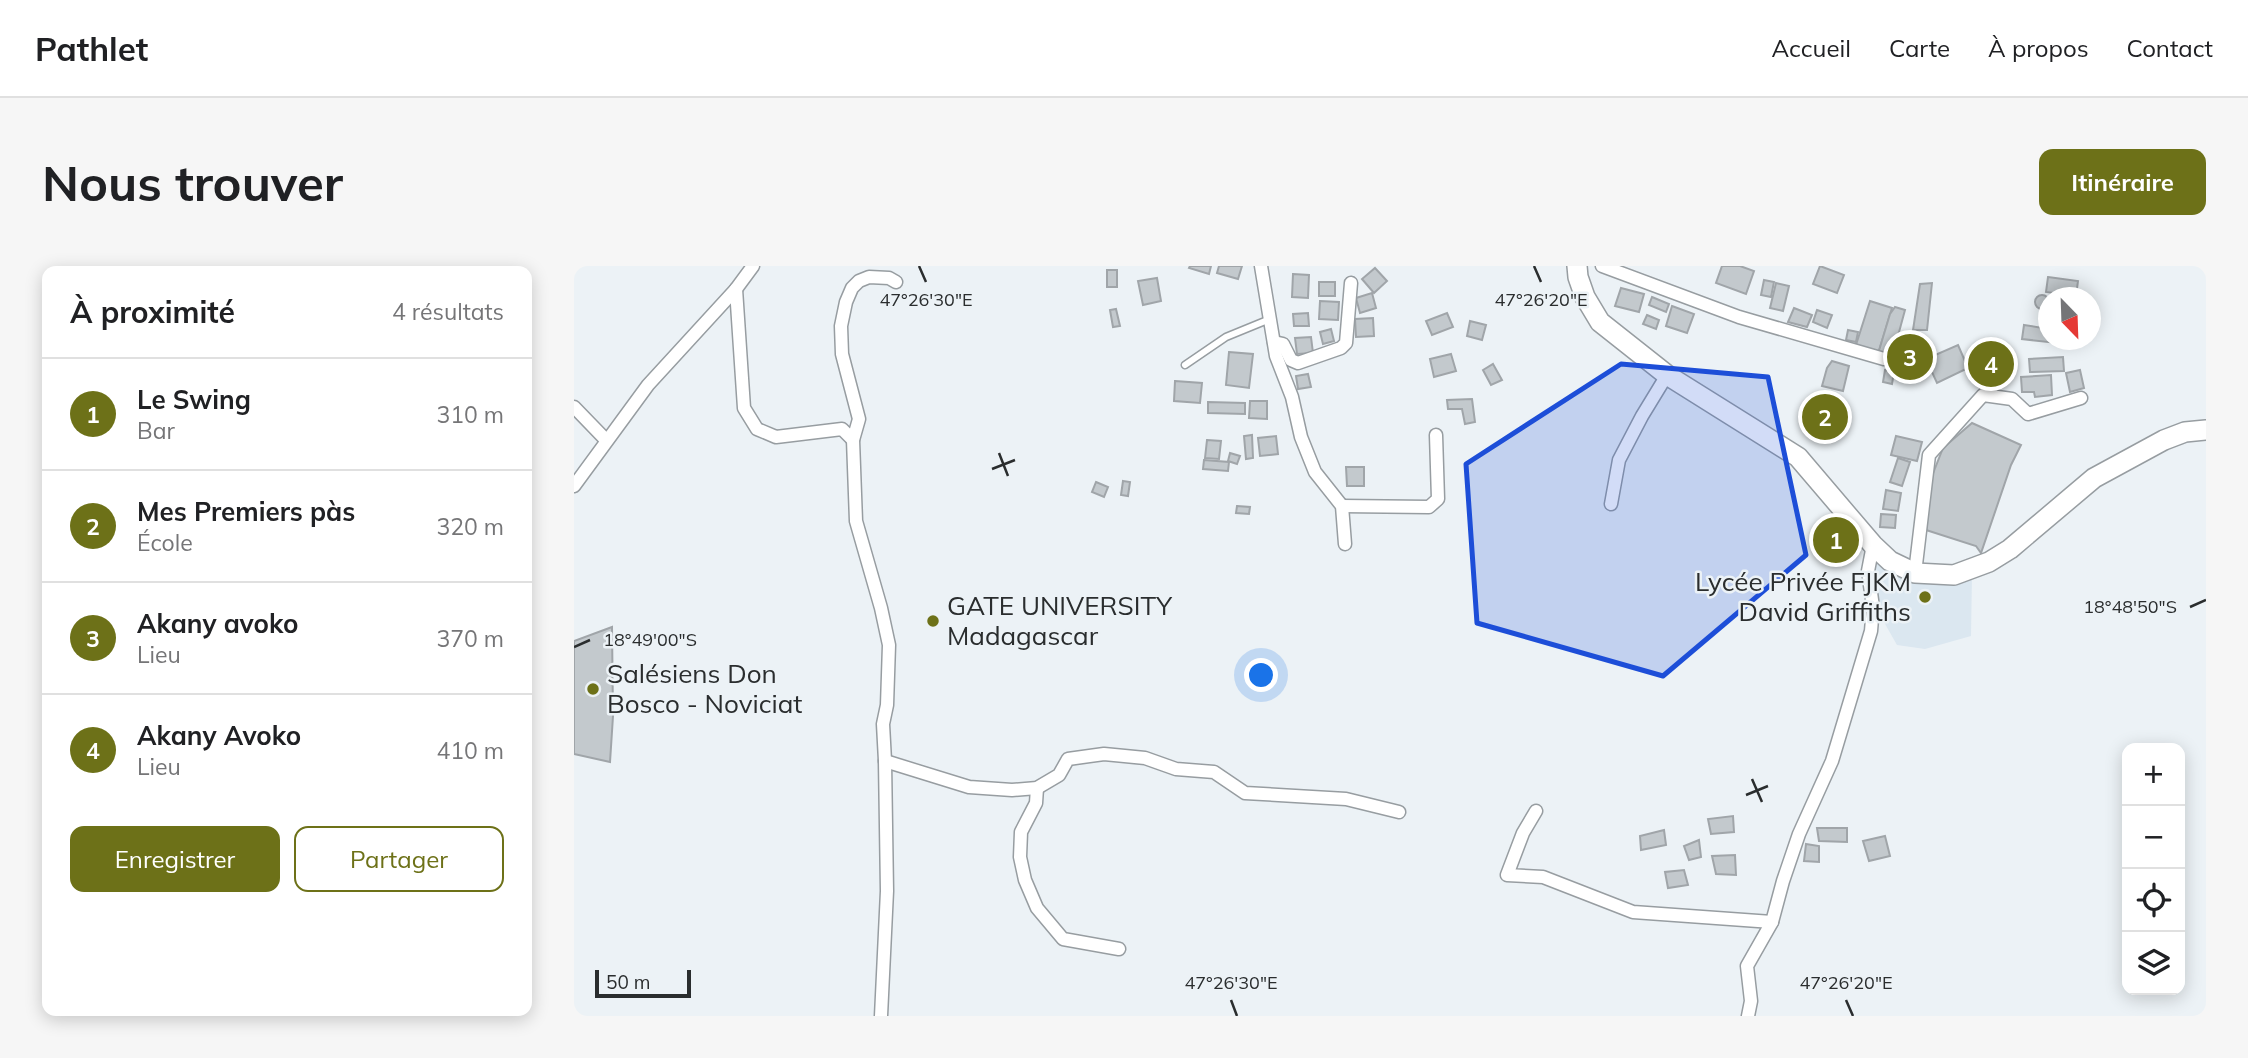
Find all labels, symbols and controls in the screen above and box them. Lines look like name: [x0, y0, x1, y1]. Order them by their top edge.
text: Pathlet: [35, 28, 148, 69]
text: Accueil: [1772, 33, 1851, 63]
text: Carte: [1889, 33, 1950, 63]
text: À propos: [1988, 33, 2089, 63]
text: Contact: [2127, 33, 2213, 63]
button: Itinéraire: [2039, 149, 2206, 215]
text: Nous trouver: [42, 152, 343, 213]
north arrow: [2038, 287, 2101, 350]
text: 47°26'30"E: [879, 288, 973, 311]
text: 47°26'20"E: [1494, 288, 1588, 311]
text: À proximité: [70, 293, 235, 331]
text: 4 résultats: [392, 297, 504, 326]
pin: 3: [1887, 331, 1933, 383]
pin: 4: [1968, 338, 2014, 390]
text: Le Swing: [137, 383, 251, 416]
pin: 2: [1802, 391, 1848, 443]
text: 1: [86, 400, 100, 429]
text: 310 m: [436, 400, 504, 429]
text: Bar: [137, 416, 175, 445]
text: Mes Premiers pàs: [137, 495, 355, 528]
text: 2: [86, 512, 100, 541]
text: 320 m: [436, 512, 504, 541]
pin: 1: [1813, 514, 1859, 566]
text: École: [137, 528, 193, 557]
place label: Lycée Privée FJKM David Griffiths: [1695, 565, 1911, 628]
place label: GATE UNIVERSITY Madagascar: [947, 589, 1173, 652]
marker: Lycée Privée FJKM David Griffiths: [1917, 589, 1933, 605]
text: 18°48'50"S: [2083, 595, 2177, 618]
text: Akany avoko: [137, 607, 298, 640]
marker: GATE UNIVERSITY Madagascar: [925, 613, 941, 629]
text: 3: [86, 624, 100, 653]
text: 370 m: [436, 624, 504, 653]
text: 18°49'00"S: [603, 628, 697, 651]
text: Lieu: [137, 640, 181, 669]
place label: Salésiens Don Bosco - Noviciat: [607, 657, 802, 720]
your location: [1244, 658, 1278, 692]
marker: Salésiens Don Bosco - Noviciat: [585, 681, 601, 697]
text: Akany Avoko: [137, 719, 301, 752]
text: 4: [86, 736, 100, 765]
text: 410 m: [436, 736, 504, 765]
map controls: [2122, 743, 2185, 995]
button: +: [2122, 743, 2185, 806]
text: Lieu: [137, 752, 181, 781]
button: −: [2122, 806, 2185, 869]
button: Enregistrer: [70, 826, 280, 892]
button: Partager: [294, 826, 504, 892]
button: locate: [2122, 869, 2185, 932]
button: layers: [2122, 932, 2185, 995]
scale bar: [595, 967, 691, 999]
text: 50 m: [606, 970, 650, 994]
text: 47°26'30"E: [1184, 971, 1278, 994]
text: 47°26'20"E: [1799, 971, 1893, 994]

